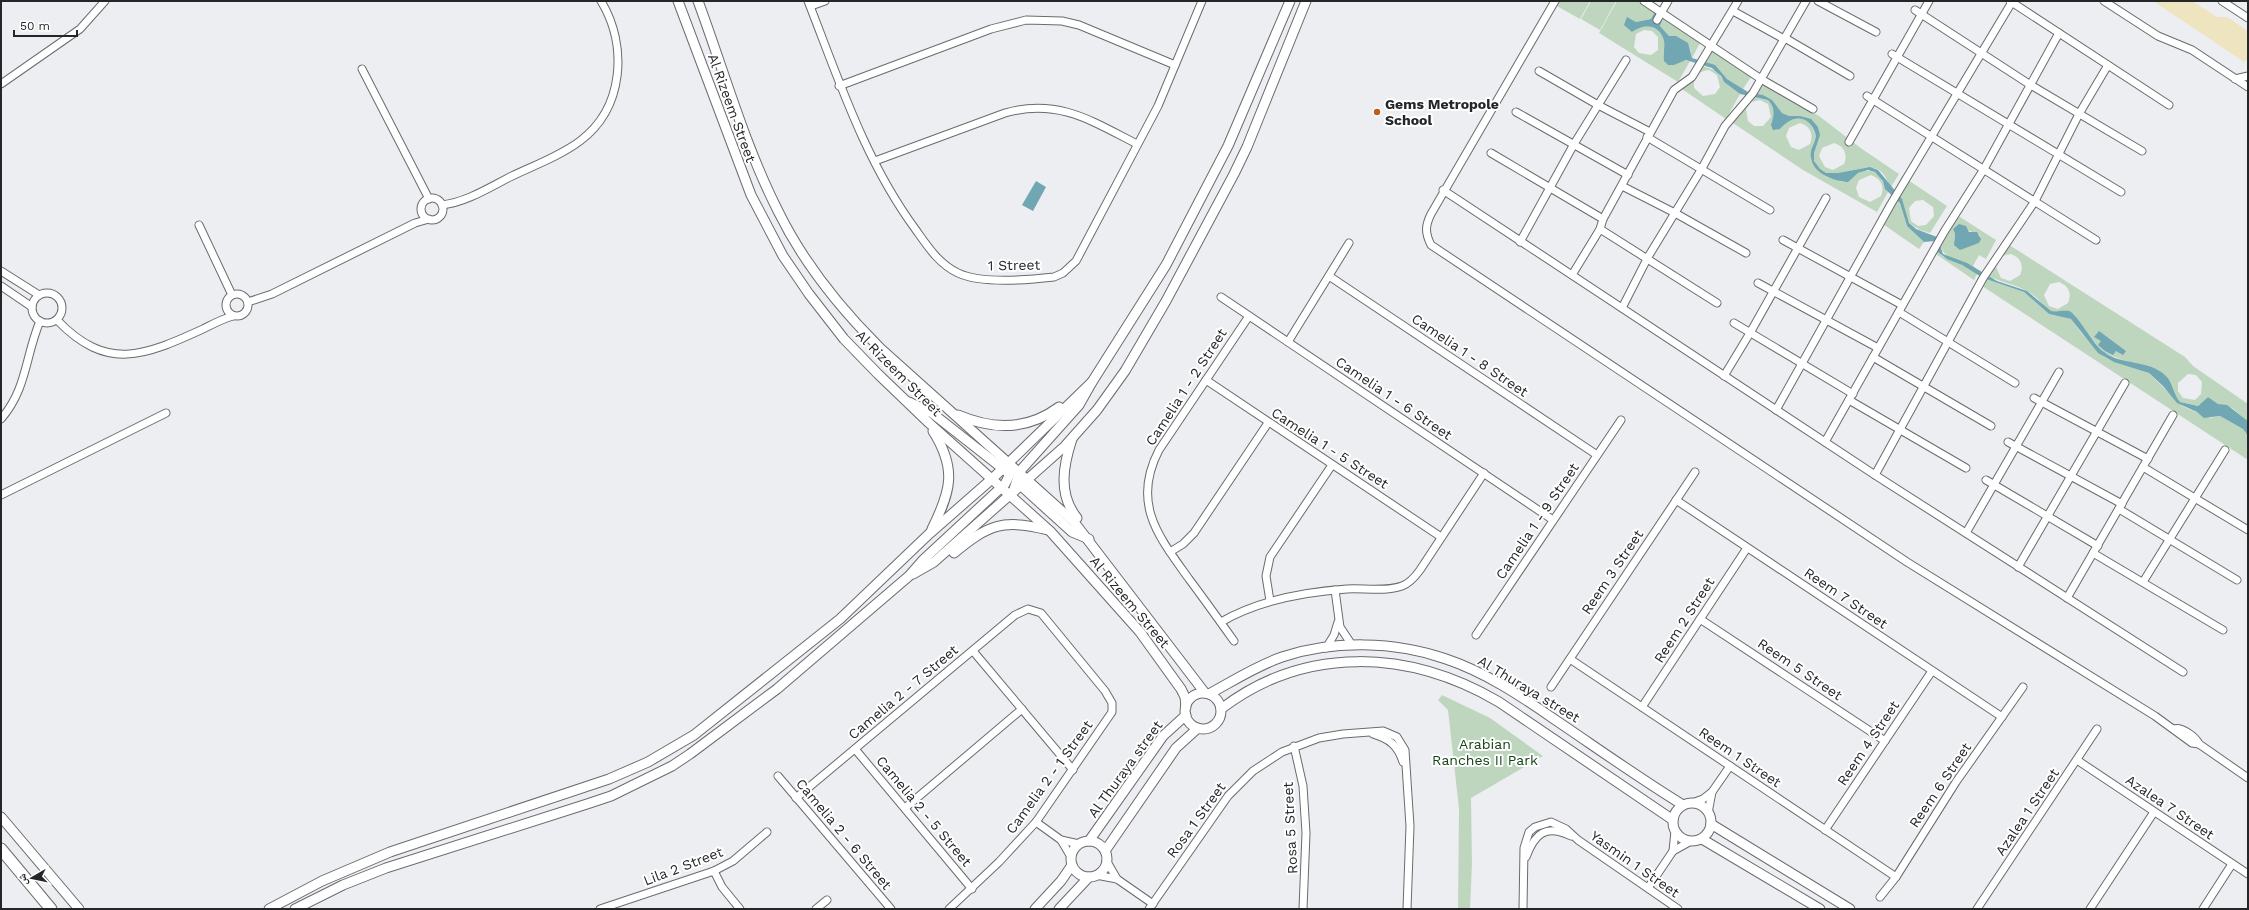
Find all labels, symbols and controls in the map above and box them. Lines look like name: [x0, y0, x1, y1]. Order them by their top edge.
scale bar: [14, 12, 77, 38]
text: 50 m: [20, 19, 50, 33]
street label: Al Rizeem Street: [705, 51, 759, 165]
place label: Gems Metropole School: [1385, 96, 1499, 128]
marker: Gems Metropole School: [1372, 107, 1382, 117]
street label: 1 Street: [988, 257, 1040, 273]
street label: Camelia 1 - 8 Street: [1409, 310, 1531, 400]
street label: Camelia 1 - 2 Street: [1142, 325, 1230, 449]
street label: Al Rizeem Street: [853, 327, 945, 419]
street label: Camelia 1 - 6 Street: [1333, 353, 1455, 443]
street label: Camelia 1 - 5 Street: [1269, 404, 1392, 492]
street label: Camelia 1 - 9 Street: [1492, 460, 1582, 582]
street label: Reem 3 Street: [1578, 527, 1646, 617]
street label: Al Rizeem Street: [1087, 553, 1173, 651]
street label: Reem 7 Street: [1801, 564, 1891, 632]
street label: Reem 2 Street: [1650, 574, 1718, 666]
street label: Reem 5 Street: [1755, 635, 1845, 703]
street label: Camelia 2 - 7 Street: [845, 641, 961, 742]
street label: Al Thuraya street: [1475, 652, 1583, 726]
street label: Reem 4 Street: [1834, 697, 1902, 788]
street label: Camelia 2 - 1 Street: [1002, 717, 1096, 837]
street label: Al Thuraya street: [1084, 717, 1166, 821]
street label: Reem 1 Street: [1696, 724, 1784, 790]
park label: Arabian Ranches II Park: [1432, 736, 1538, 768]
street label: Reem 6 Street: [1906, 739, 1974, 830]
street label: Camelia 2 - 5 Street: [873, 753, 975, 870]
street label: Azalea 1 Street: [1992, 765, 2062, 859]
street label: Azalea 7 Street: [2123, 772, 2217, 843]
street label: Camelia 2 - 6 Street: [793, 775, 895, 893]
street label: Rosa 1 Street: [1163, 779, 1229, 861]
street label: Rosa 5 Street: [1280, 781, 1300, 875]
street label: Yasmin 1 Street: [1588, 827, 1683, 901]
street label: Lila 2 Street: [641, 843, 725, 888]
north arrow: [12, 858, 52, 898]
text: ش: [15, 872, 31, 886]

